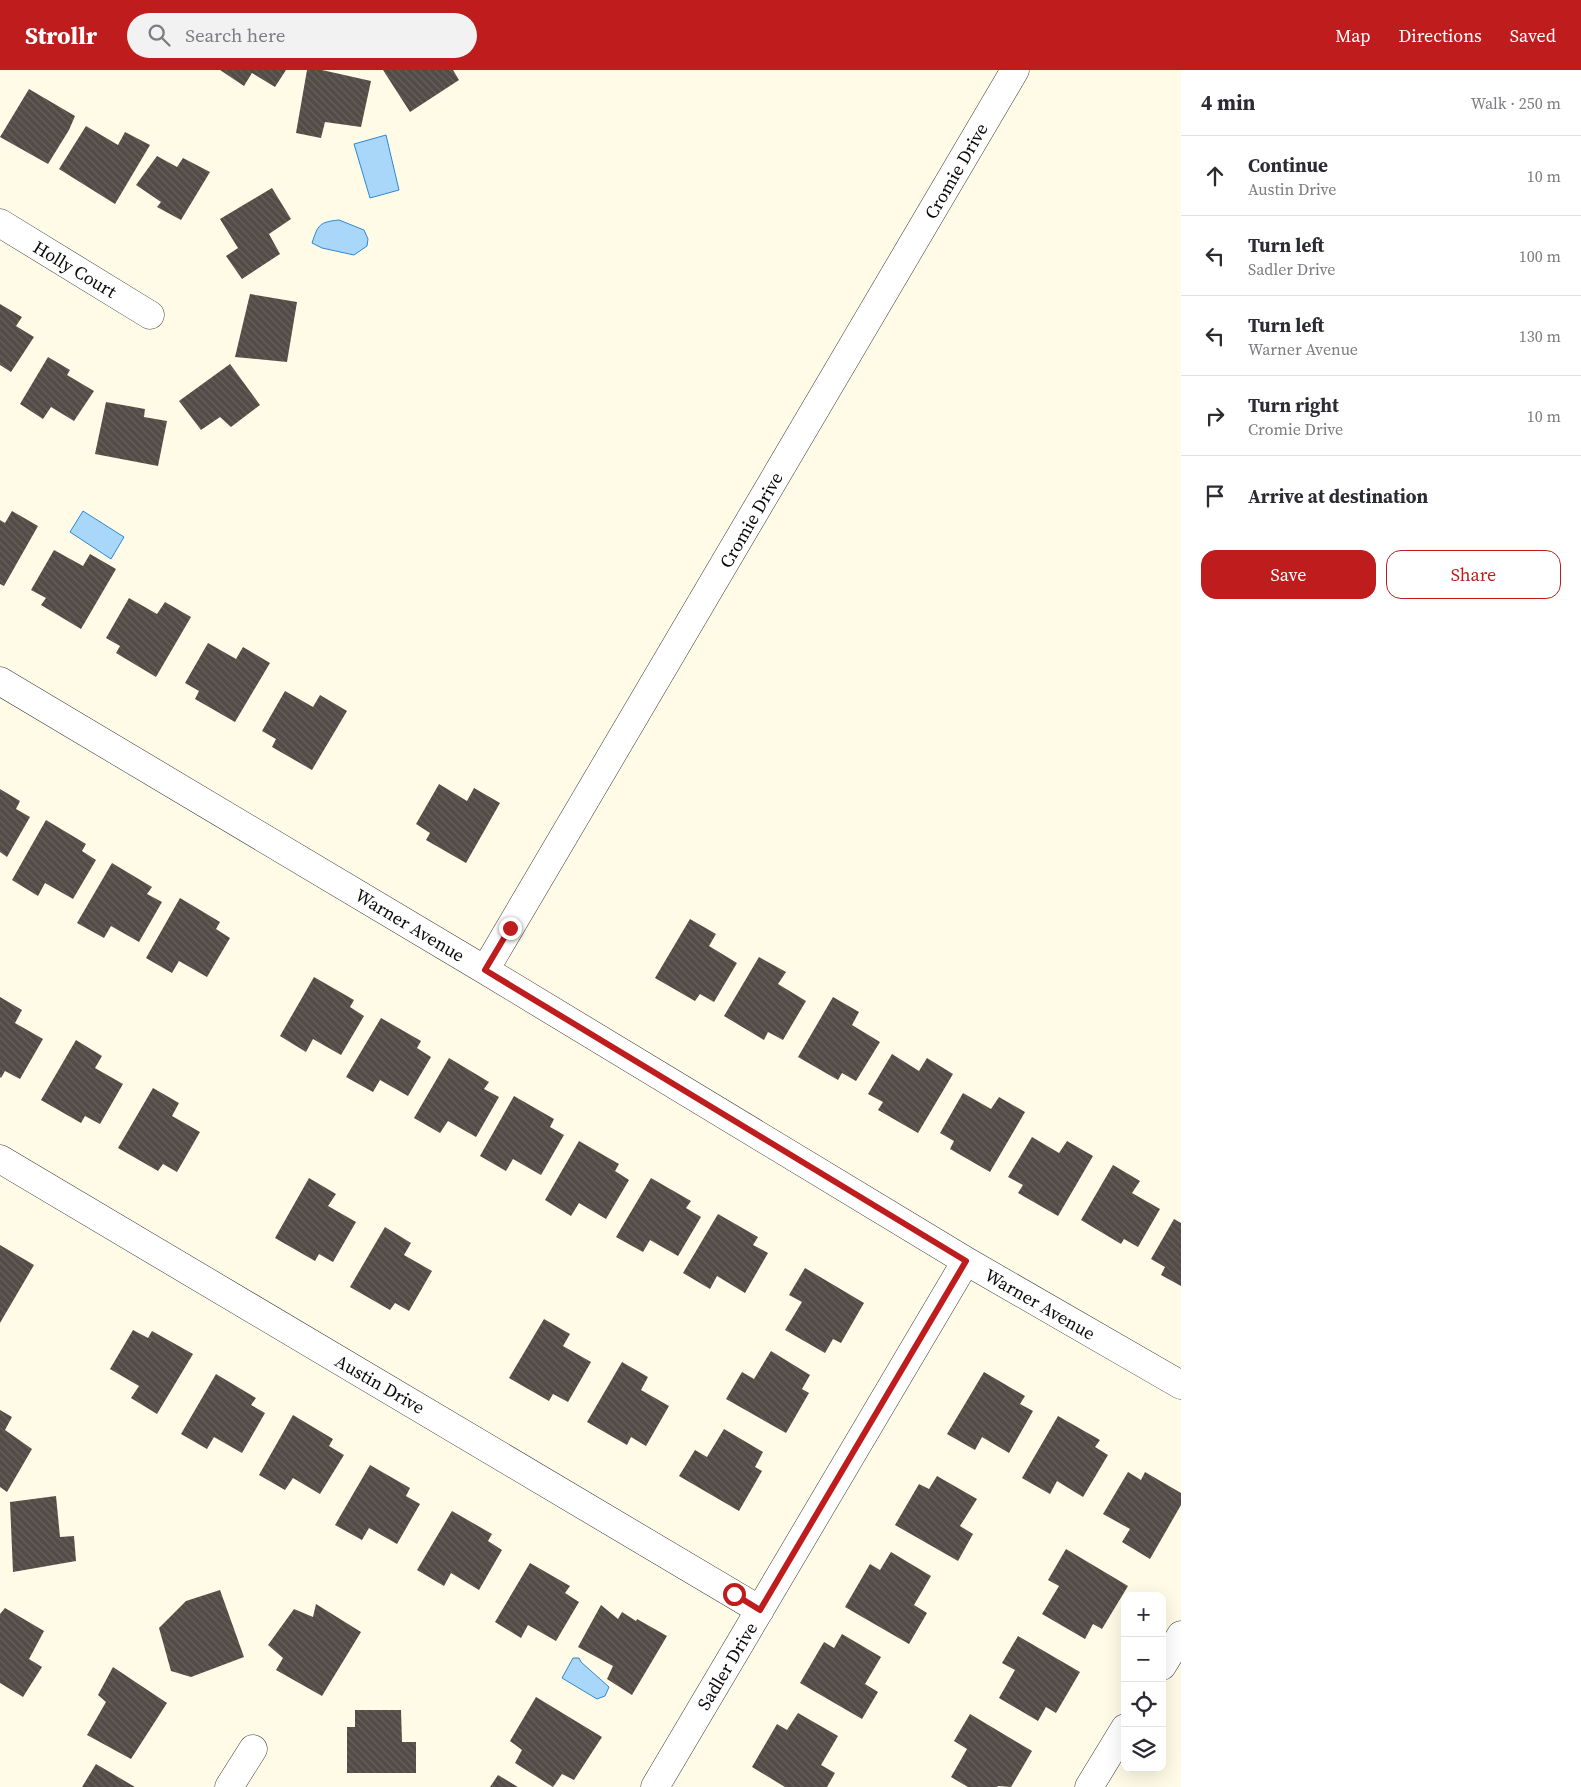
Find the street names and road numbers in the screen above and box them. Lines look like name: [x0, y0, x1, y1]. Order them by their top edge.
street label: Cromie Drive: [918, 118, 994, 224]
street label: Holly Court: [29, 234, 121, 304]
street label: Cromie Drive: [713, 467, 789, 573]
street label: Warner Avenue: [351, 882, 469, 968]
street label: Warner Avenue: [980, 1262, 1100, 1346]
street label: Austin Drive: [331, 1348, 429, 1420]
street label: Sadler Drive: [691, 1617, 763, 1715]

